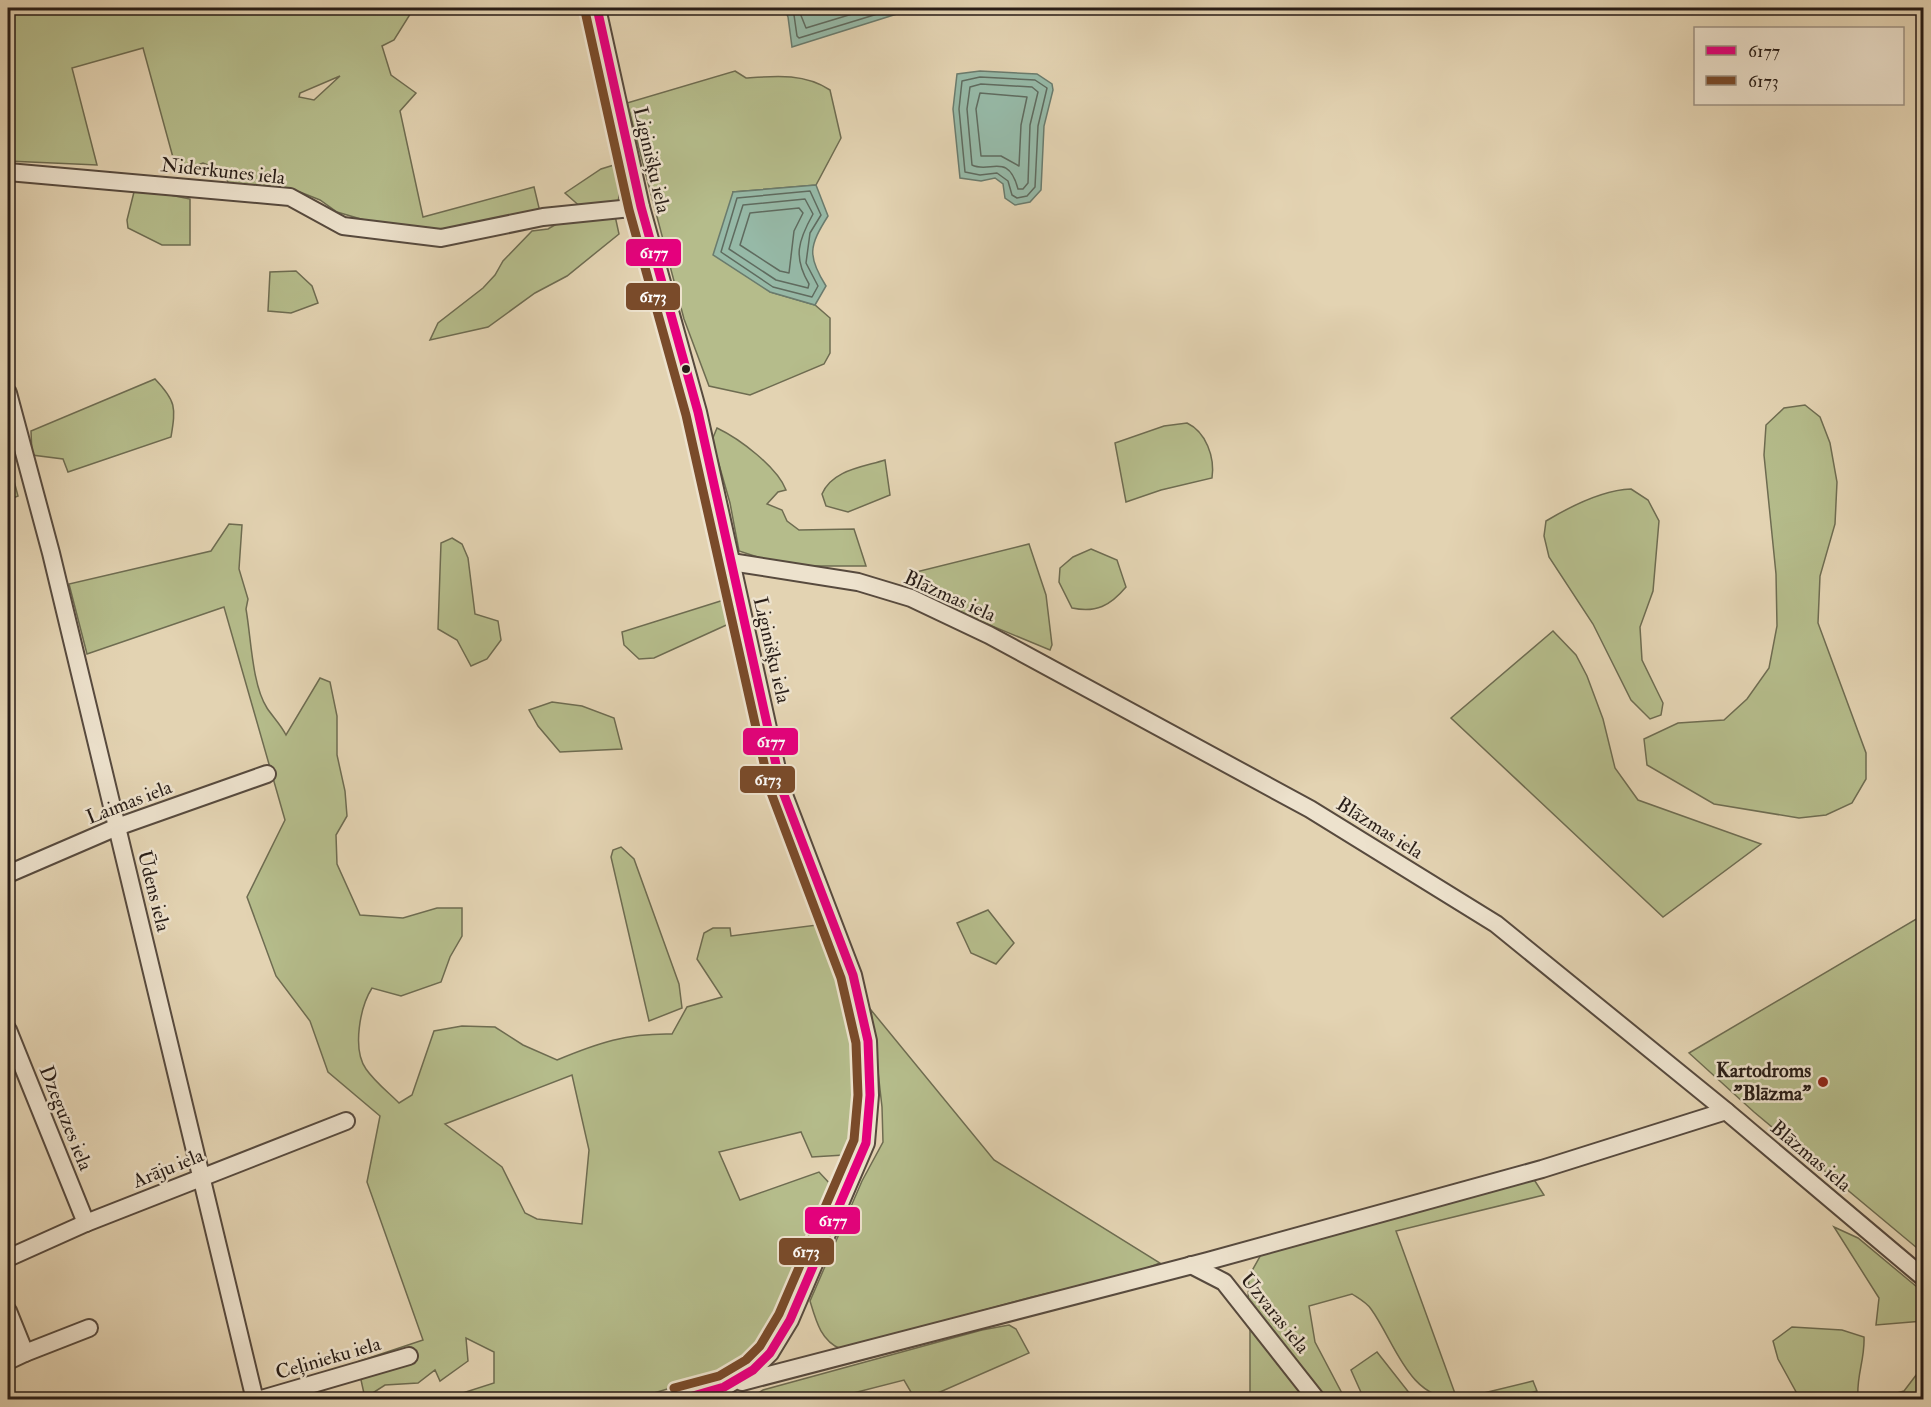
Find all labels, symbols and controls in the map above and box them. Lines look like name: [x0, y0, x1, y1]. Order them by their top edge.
legend: [1694, 27, 1904, 105]
text: 6177: [1748, 40, 1780, 63]
text: 6173: [1748, 70, 1779, 93]
street label: Liginišķu iela: [628, 104, 677, 216]
street label: Niderkunes iela: [160, 152, 287, 190]
line badge: 6177: [625, 238, 682, 267]
text: 6177: [640, 243, 669, 263]
line badge: 6173: [625, 282, 681, 311]
text: 6173: [639, 287, 667, 307]
unlabelled marker: [680, 363, 692, 375]
street label: Blāzmas iela: [900, 565, 1000, 628]
street label: Liginišķu iela: [748, 594, 797, 706]
line badge: 6177: [742, 727, 799, 756]
text: 6177: [757, 732, 786, 752]
line badge: 6173: [739, 765, 796, 794]
text: 6173: [754, 770, 782, 790]
street label: Laimas iela: [83, 774, 176, 830]
street label: Blāzmas iela: [1332, 791, 1429, 865]
street label: Ūdens iela: [132, 848, 176, 935]
place label: Kartodroms "Blāzma": [1716, 1058, 1811, 1106]
street label: Dzeguzes iela: [34, 1062, 99, 1175]
marker: Kartodroms "Blāzma": [1816, 1075, 1830, 1089]
street label: Blāzmas iela: [1766, 1115, 1857, 1198]
street label: Arāju iela: [128, 1142, 208, 1194]
line badge: 6177: [804, 1206, 861, 1235]
text: 6177: [819, 1211, 848, 1231]
line badge: 6173: [778, 1237, 835, 1266]
text: 6173: [792, 1242, 820, 1262]
street label: Uzvaras iela: [1235, 1268, 1316, 1359]
street label: Ceļinieku iela: [273, 1331, 384, 1385]

